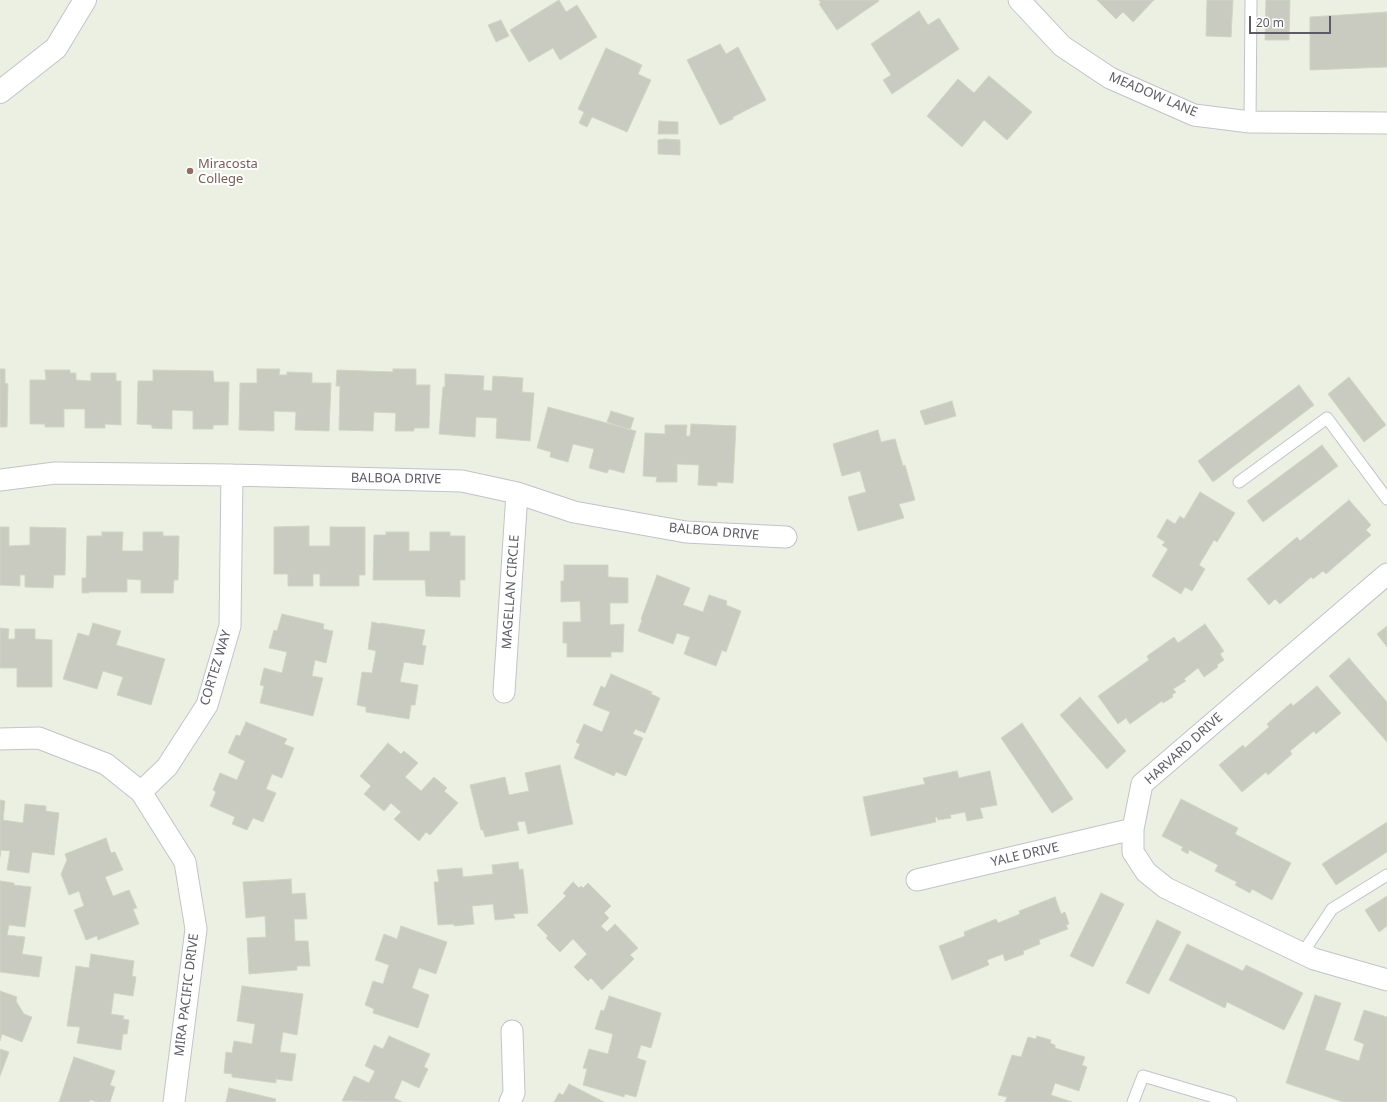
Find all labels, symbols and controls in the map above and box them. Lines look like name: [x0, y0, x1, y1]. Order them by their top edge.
scale bar: [1251, 8, 1333, 34]
text: 20 m: [1256, 14, 1284, 31]
street label: MEADOW LANE: [1106, 69, 1200, 121]
place label: Miracosta College: [198, 156, 258, 187]
marker: Miracosta College: [185, 166, 195, 176]
street label: BALBOA DRIVE: [351, 470, 441, 488]
street label: BALBOA DRIVE: [668, 520, 760, 544]
street label: MAGELLAN CIRCLE: [499, 534, 523, 650]
street label: CORTEZ WAY: [197, 628, 235, 708]
street label: HARVARD DRIVE: [1142, 710, 1226, 788]
street label: YALE DRIVE: [989, 840, 1061, 870]
street label: MIRA PACIFIC DRIVE: [172, 933, 202, 1057]

